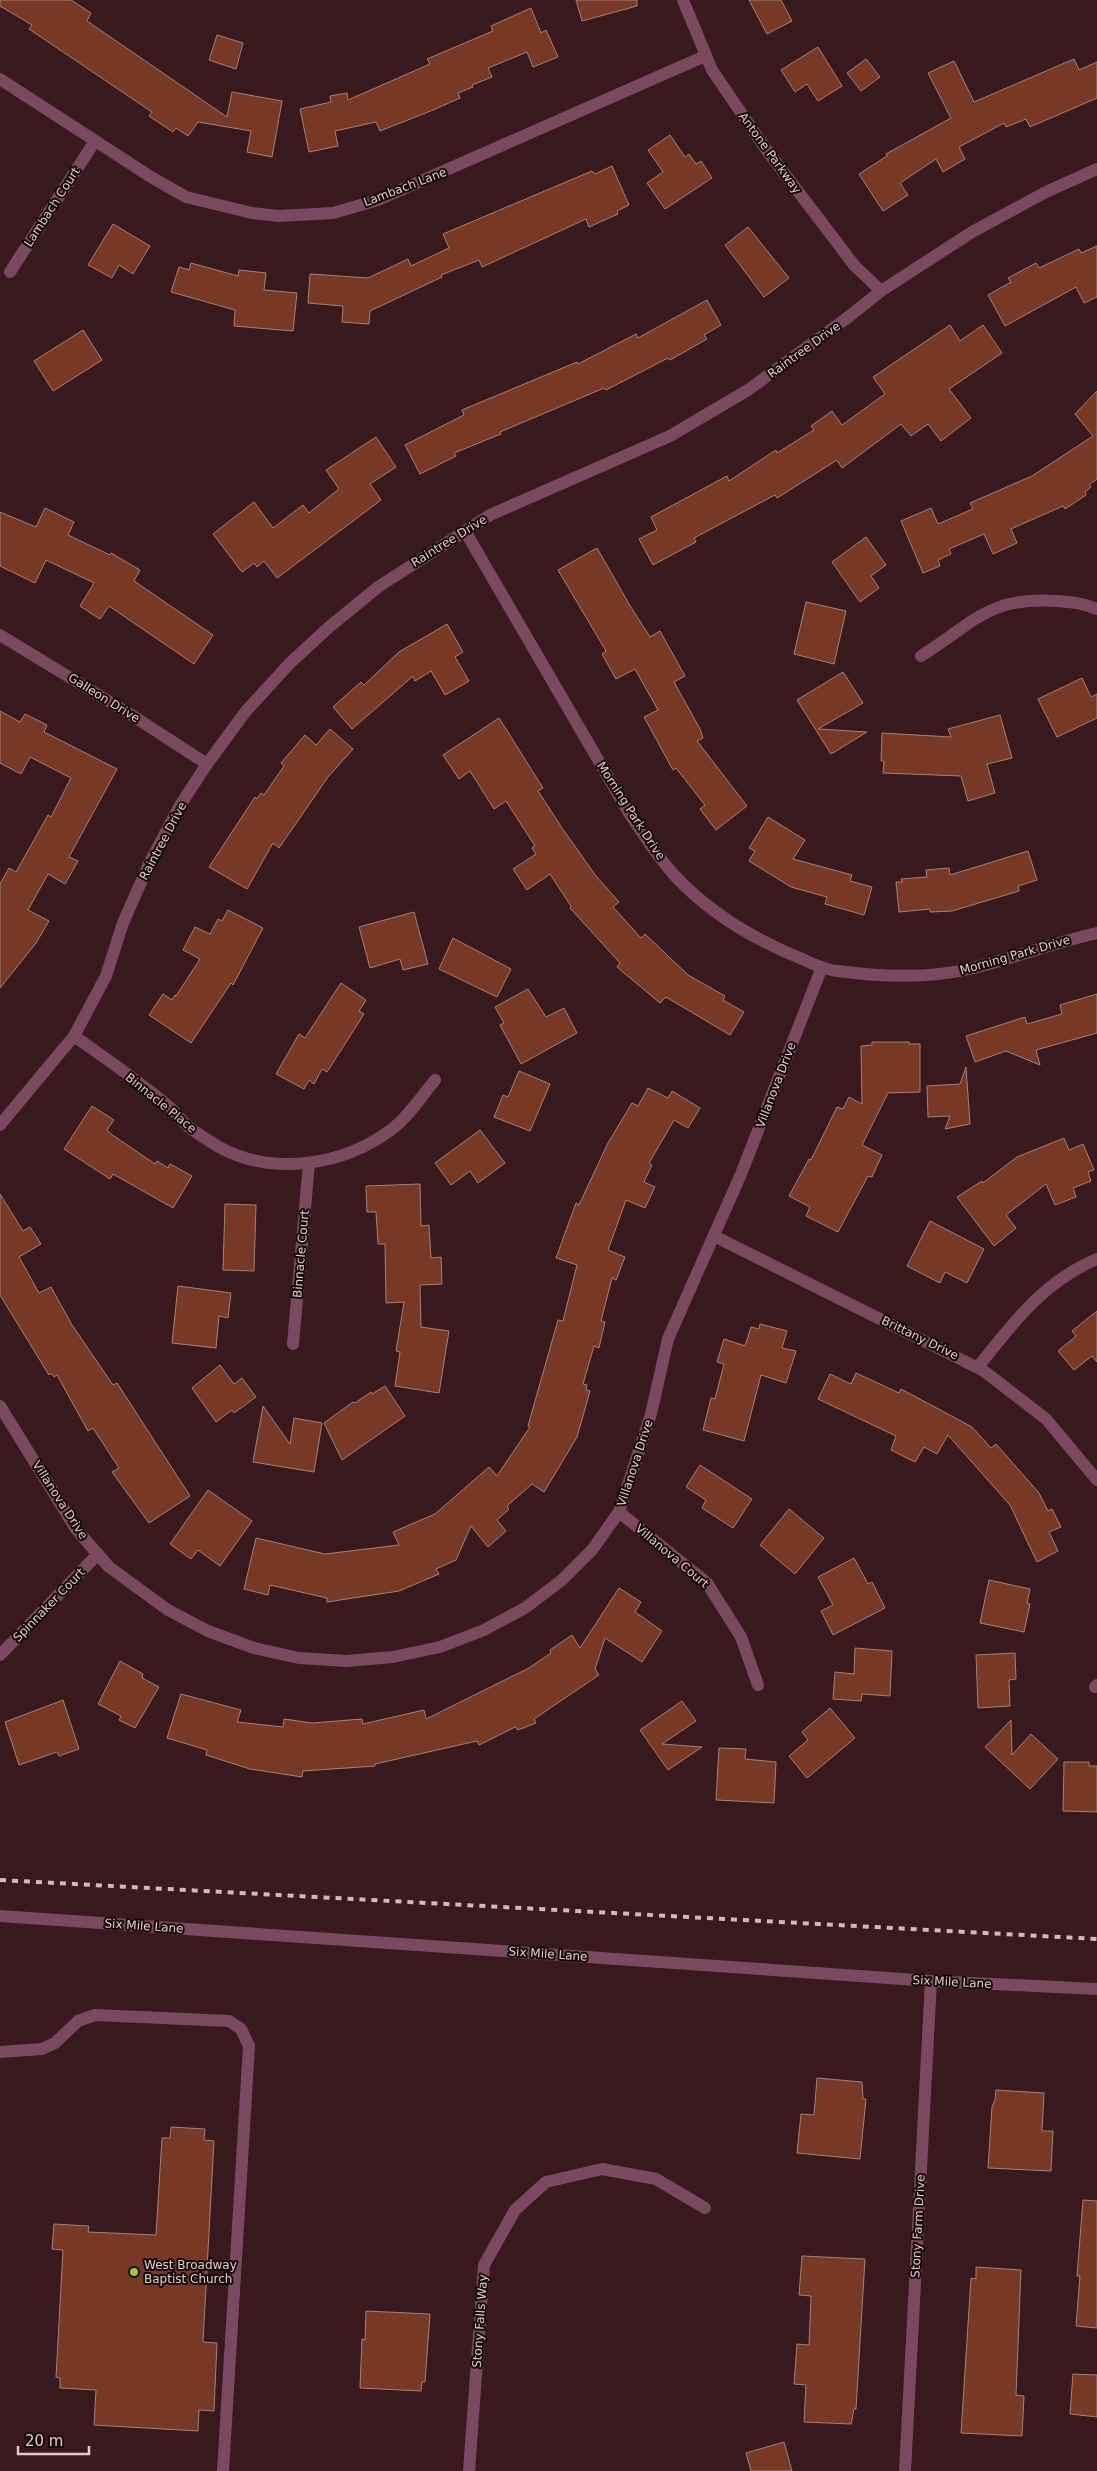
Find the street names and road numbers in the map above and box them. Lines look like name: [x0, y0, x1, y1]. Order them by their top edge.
street label: Antone Parkway: [736, 110, 804, 196]
street label: Lambach Court: [21, 164, 83, 249]
street label: Lambach Lane: [362, 165, 448, 209]
street label: Raintree Drive: [765, 319, 843, 381]
street label: Raintree Drive: [409, 512, 489, 570]
street label: Galleon Drive: [66, 670, 142, 726]
street label: Morning Park Drive: [594, 759, 668, 863]
street label: Raintree Drive: [137, 800, 189, 882]
street label: Morning Park Drive: [958, 933, 1072, 977]
street label: Villanova Drive: [753, 1040, 799, 1130]
street label: Binnacle Place: [123, 1070, 199, 1136]
street label: Binnacle Court: [290, 1209, 312, 1299]
street label: Brittany Drive: [879, 1313, 961, 1363]
street label: Villanova Drive: [614, 1418, 656, 1508]
street label: Villanova Drive: [29, 1458, 91, 1542]
street label: Villanova Court: [632, 1521, 712, 1591]
street label: Spinnaker Court: [10, 1565, 88, 1645]
street label: Six Mile Lane: [104, 1916, 184, 1936]
street label: Six Mile Lane: [508, 1944, 588, 1964]
street label: Six Mile Lane: [912, 1973, 992, 1991]
street label: Stony Farm Drive: [908, 2174, 928, 2278]
street label: Stony Falls Way: [470, 2274, 490, 2368]

